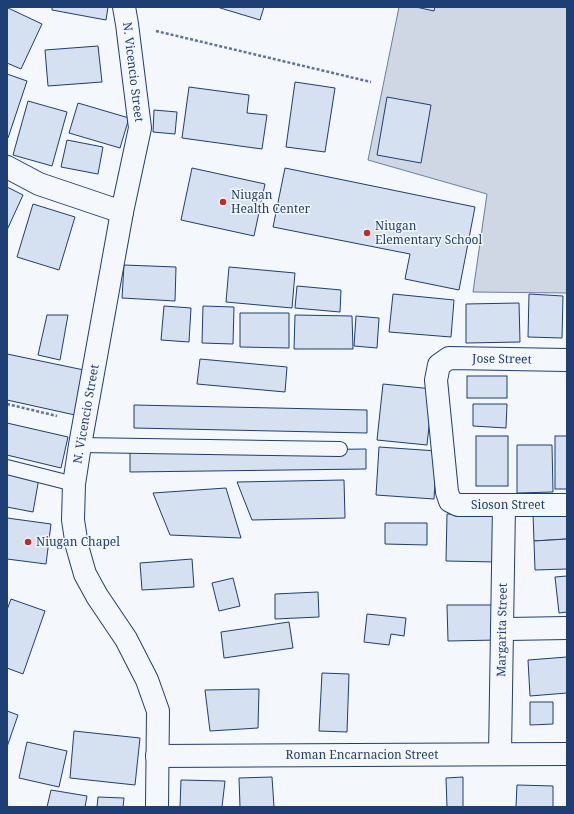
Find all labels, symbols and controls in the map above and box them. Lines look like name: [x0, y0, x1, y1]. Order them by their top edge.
street label: N. Vicencio Street: [119, 21, 148, 123]
place label: Niugan Health Center: [231, 186, 311, 217]
marker: Niugan Health Center: [218, 197, 228, 207]
place label: Niugan Elementary School: [375, 217, 483, 248]
marker: Niugan Elementary School: [362, 228, 372, 238]
street label: Jose Street: [471, 349, 532, 368]
street label: N. Vicencio Street: [68, 363, 103, 465]
street label: Sioson Street: [471, 496, 545, 513]
place label: Niugan Chapel: [36, 533, 120, 550]
marker: Niugan Chapel: [23, 537, 33, 547]
street label: Margarita Street: [492, 583, 511, 677]
street label: Roman Encarnacion Street: [286, 746, 438, 763]

